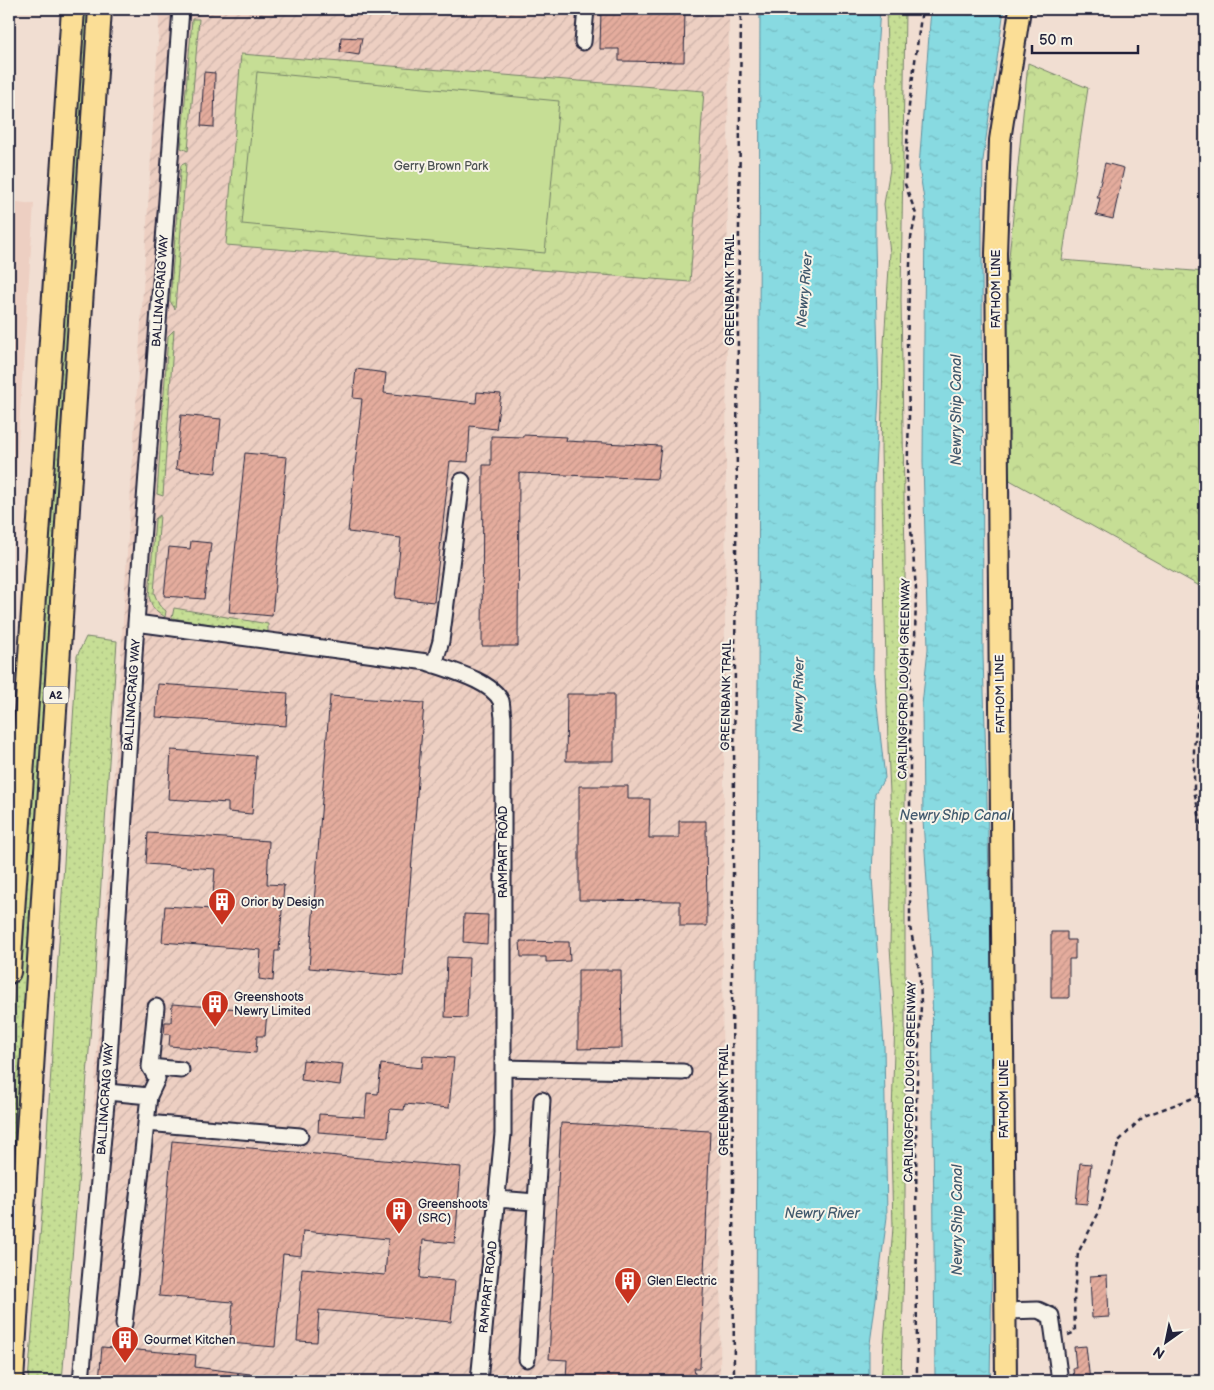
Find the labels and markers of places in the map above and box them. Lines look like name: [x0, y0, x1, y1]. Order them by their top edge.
building icon: Orior by Design: [207, 887, 237, 926]
place label: Orior by Design: [241, 895, 325, 910]
building icon: Greenshoots Newry Limited: [200, 989, 230, 1028]
place label: Greenshoots Newry Limited: [234, 990, 311, 1019]
building icon: Greenshoots (SRC): [384, 1196, 414, 1235]
place label: Greenshoots (SRC): [418, 1197, 488, 1226]
building icon: Glen Electric: [613, 1266, 643, 1305]
place label: Glen Electric: [647, 1274, 717, 1289]
building icon: Gourmet Kitchen: [110, 1325, 140, 1364]
place label: Gourmet Kitchen: [144, 1333, 236, 1348]

